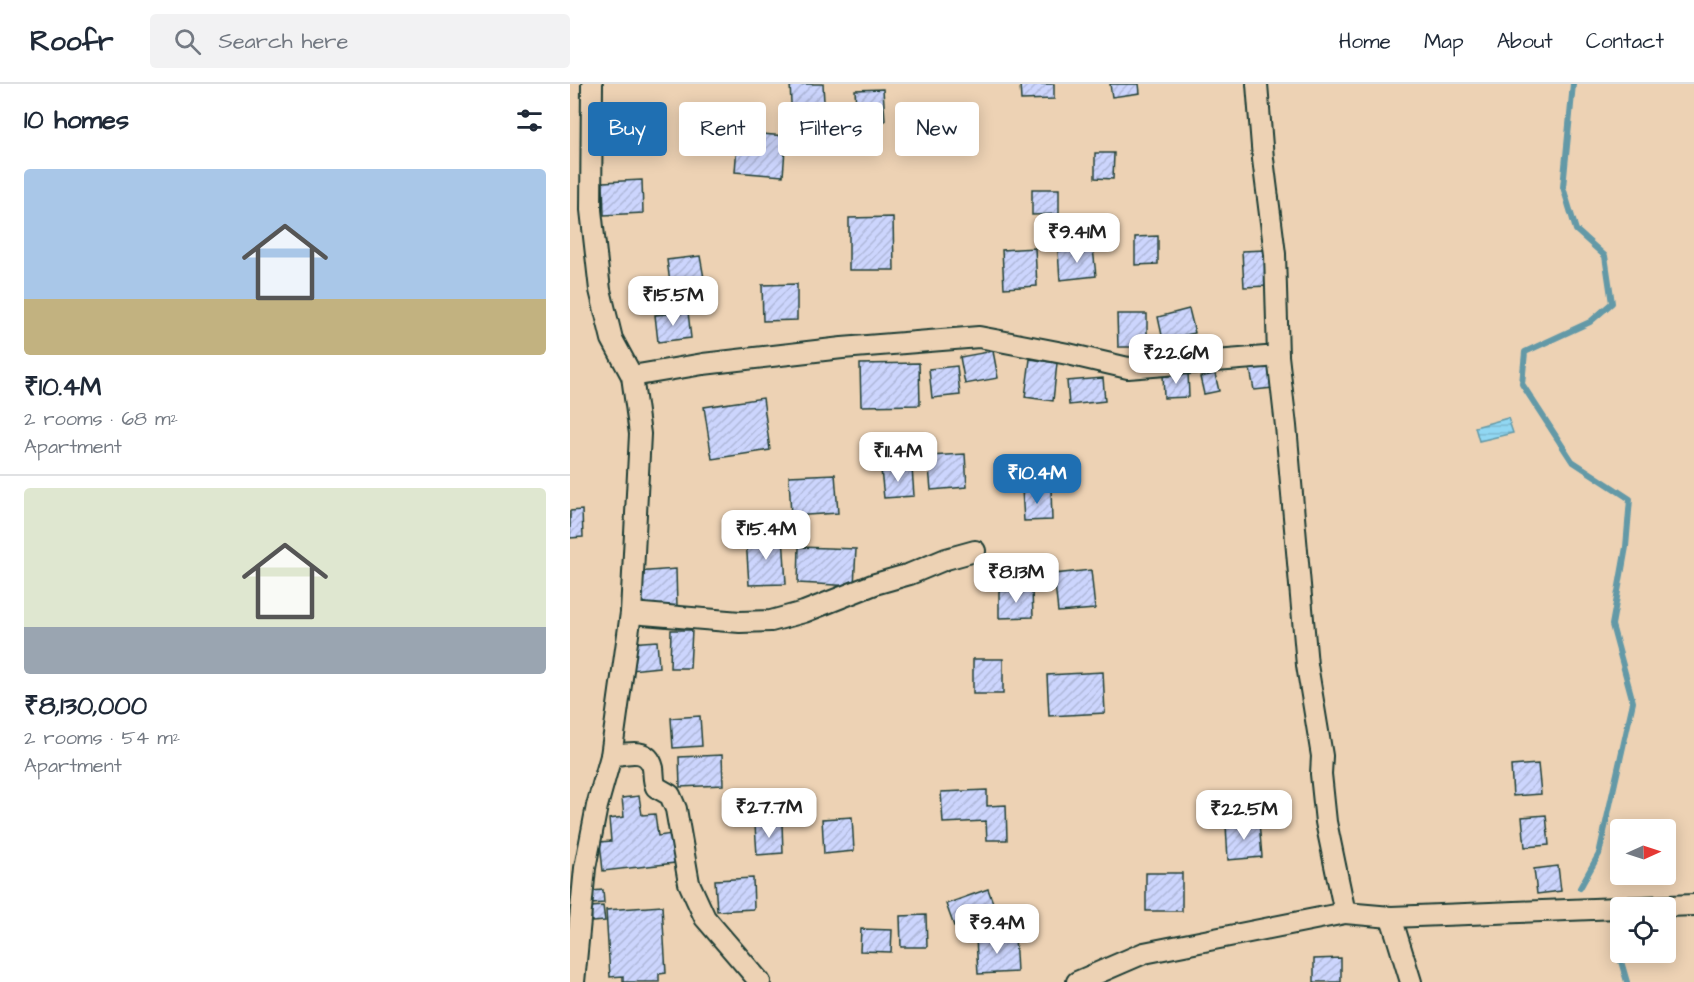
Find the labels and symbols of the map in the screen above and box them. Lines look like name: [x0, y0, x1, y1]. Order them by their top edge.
pin: ₹9.41M: [1028, 213, 1126, 264]
pin: ₹15.5M: [624, 276, 722, 327]
pin: ₹22.6M: [1127, 334, 1225, 385]
pin: ₹11.4M: [849, 432, 947, 483]
pin: ₹10.4M: [988, 454, 1086, 505]
pin: ₹15.4M: [717, 510, 815, 561]
pin: ₹8.13M: [967, 553, 1065, 604]
pin: ₹27.7M: [720, 788, 818, 839]
pin: ₹22.5M: [1195, 790, 1293, 841]
north arrow: [1610, 819, 1676, 885]
pin: ₹9.4M: [955, 904, 1039, 955]

